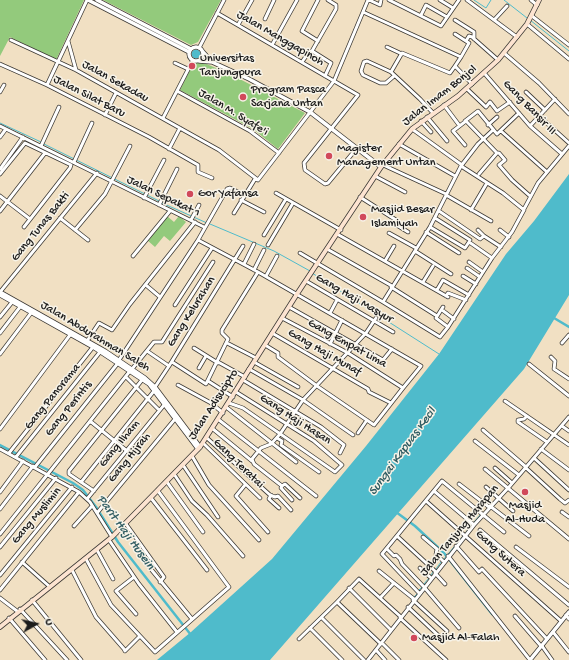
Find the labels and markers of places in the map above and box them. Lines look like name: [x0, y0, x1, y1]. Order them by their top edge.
place label: Universitas Tanjungpura: [200, 52, 261, 80]
marker: Universitas Tanjungpura: [187, 61, 197, 71]
place label: Program Pasca Sarjana Untan: [251, 83, 326, 111]
marker: Program Pasca Sarjana Untan: [238, 92, 248, 102]
place label: Magister Management Untan: [337, 142, 435, 170]
marker: Magister Management Untan: [324, 151, 334, 161]
place label: Gor Yafansa: [198, 187, 258, 201]
marker: Gor Yafansa: [185, 189, 195, 199]
place label: Masjid Besar Islamiyah: [371, 203, 434, 231]
marker: Masjid Besar Islamiyah: [358, 212, 368, 222]
marker: Masjid Al-Huda: [520, 487, 530, 497]
place label: Masjid Al-Huda: [505, 499, 545, 527]
place label: Masjid Al-Falah: [422, 631, 499, 645]
marker: Masjid Al-Falah: [409, 633, 419, 643]

